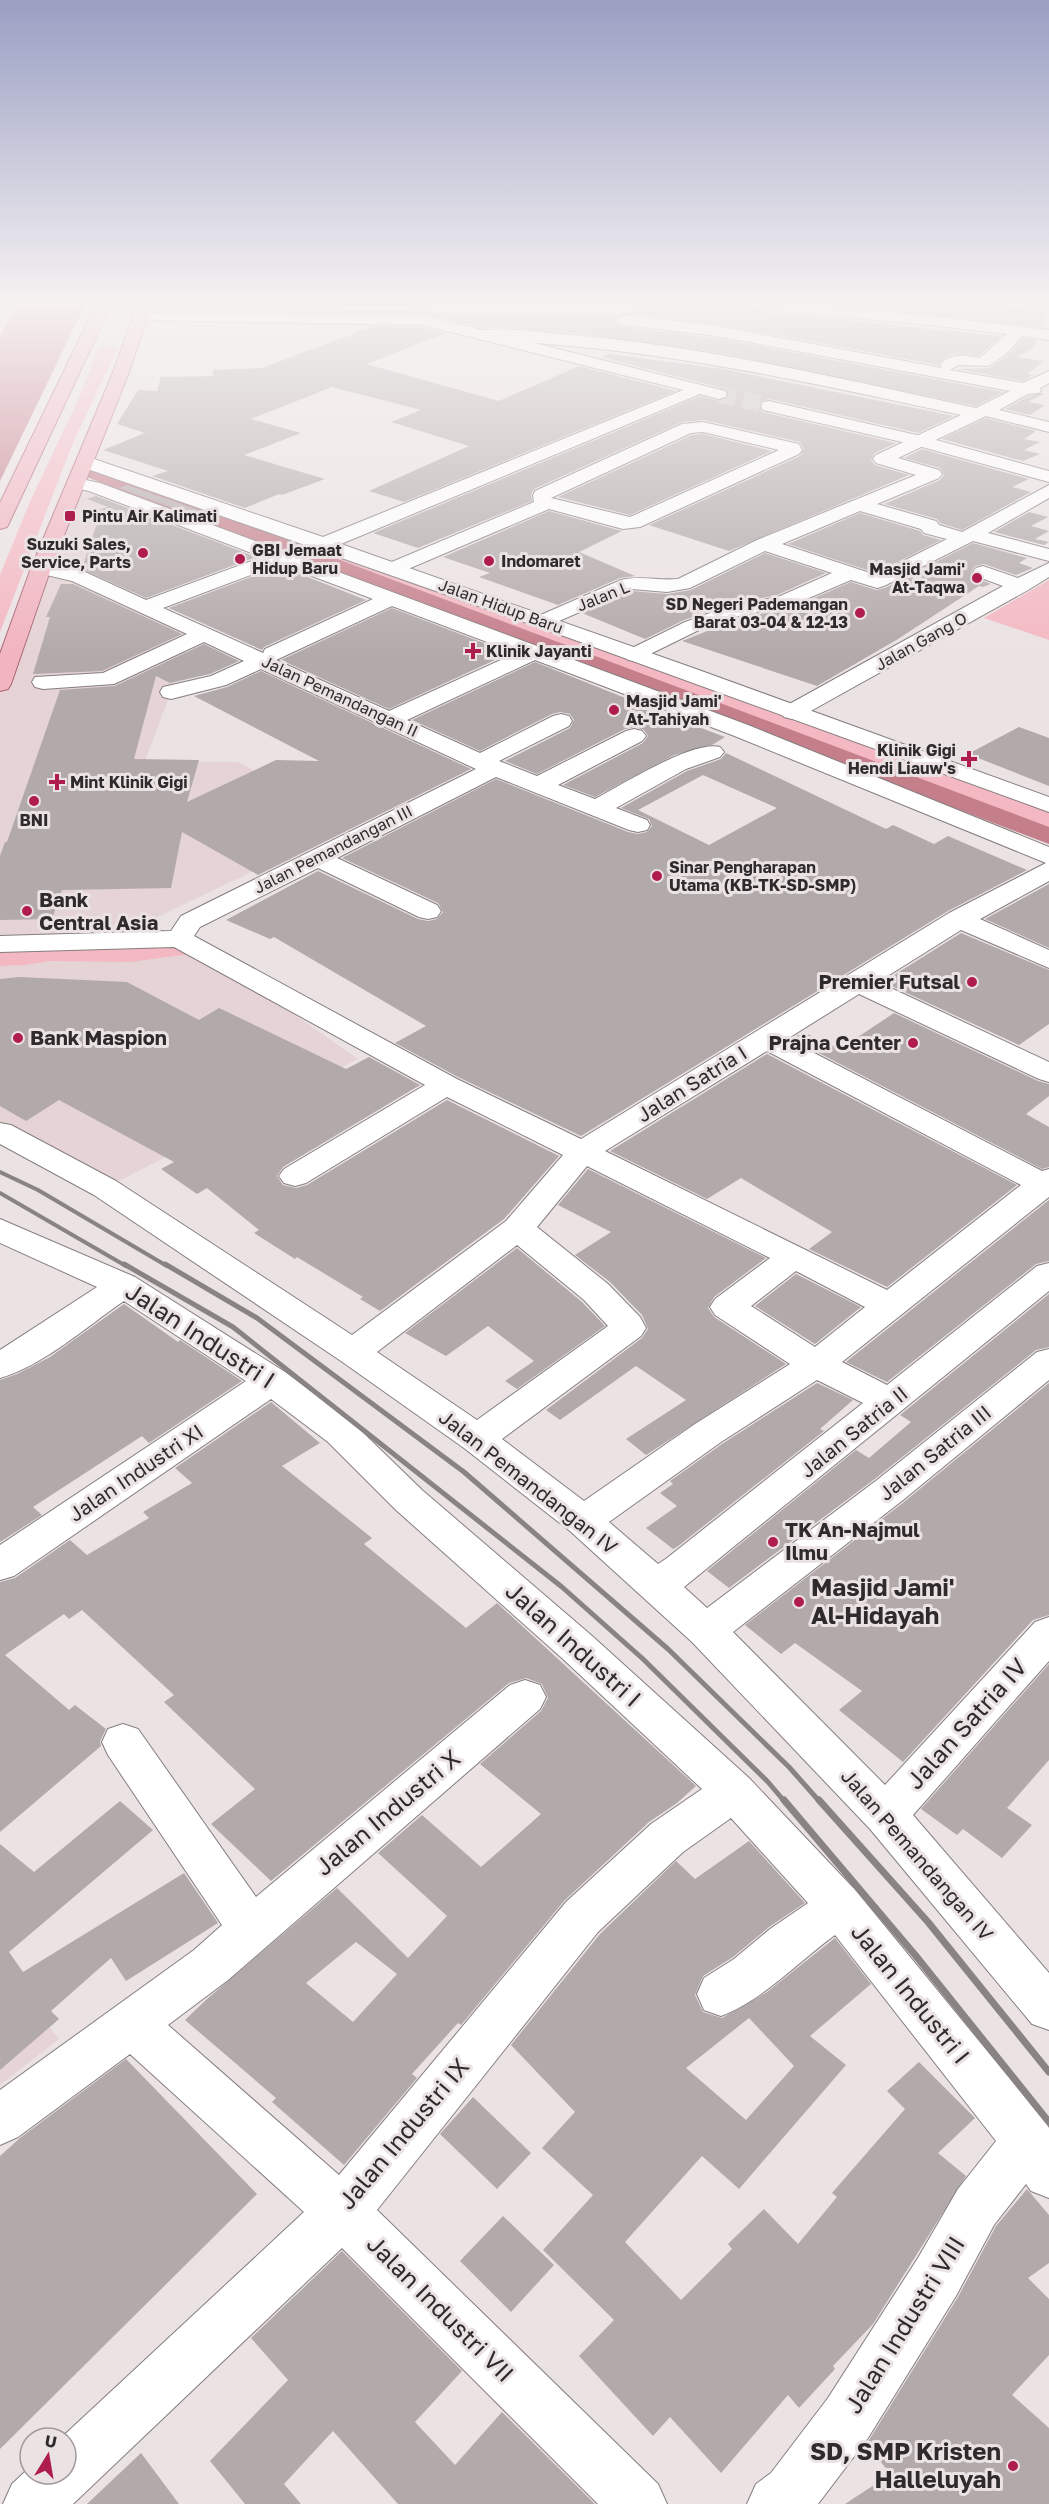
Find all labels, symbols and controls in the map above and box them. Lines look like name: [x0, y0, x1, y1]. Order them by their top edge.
place label: Pintu Air Kalimati: [82, 506, 217, 526]
marker: Pintu Air Kalimati: [63, 509, 77, 523]
place label: Suzuki Sales, Service, Parts: [21, 534, 131, 572]
place label: GBI Jemaat Hidup Baru: [252, 540, 342, 578]
marker: Suzuki Sales, Service, Parts: [136, 546, 150, 560]
place label: Indomaret: [501, 551, 581, 571]
marker: GBI Jemaat Hidup Baru: [233, 552, 247, 566]
marker: Indomaret: [482, 554, 496, 568]
place label: Masjid Jami' At-Taqwa: [869, 559, 965, 597]
marker: Masjid Jami' At-Taqwa: [970, 571, 984, 585]
street label: Jalan Hidup Baru: [436, 574, 566, 638]
street label: Jalan L: [574, 576, 632, 616]
place label: SD Negeri Pademangan Barat 03-04 & 12-13: [666, 594, 848, 632]
marker: SD Negeri Pademangan Barat 03-04 & 12-13: [853, 606, 867, 620]
street label: Jalan Gang O: [872, 608, 970, 674]
place label: Klinik Jayanti: [486, 641, 592, 661]
marker: Klinik Jayanti: [464, 642, 482, 660]
street label: Jalan Pemandangan II: [259, 651, 421, 741]
place label: Masjid Jami' At-Tahiyah: [626, 691, 722, 729]
marker: Masjid Jami' At-Tahiyah: [607, 703, 621, 717]
place label: Klinik Gigi Hendi Liauw's: [848, 740, 956, 778]
marker: Klinik Gigi Hendi Liauw's: [960, 750, 978, 768]
place label: Mint Klinik Gigi: [70, 772, 188, 792]
marker: Mint Klinik Gigi: [48, 773, 66, 791]
marker: BNI: [27, 794, 41, 808]
street label: Jalan Pemandangan III: [250, 800, 416, 898]
place label: BNI: [20, 810, 48, 830]
place label: Sinar Pengharapan Utama (KB-TK-SD-SMP): [669, 857, 856, 895]
marker: Sinar Pengharapan Utama (KB-TK-SD-SMP): [650, 869, 664, 883]
place label: Bank Central Asia: [39, 887, 158, 934]
marker: Bank Central Asia: [20, 904, 34, 918]
place label: Premier Futsal: [818, 969, 960, 993]
marker: Premier Futsal: [965, 975, 979, 989]
place label: Bank Maspion: [30, 1025, 167, 1049]
place label: Prajna Center: [769, 1030, 901, 1054]
marker: Bank Maspion: [11, 1031, 25, 1045]
marker: Prajna Center: [906, 1036, 920, 1050]
street label: Jalan Satria I: [632, 1040, 751, 1126]
street label: Jalan Industri I: [121, 1276, 281, 1394]
street label: Jalan Satria II: [795, 1381, 912, 1482]
street label: Jalan Satria III: [873, 1400, 995, 1505]
street label: Jalan Pemandangan IV: [435, 1404, 623, 1558]
street label: Jalan Industri XI: [64, 1418, 207, 1526]
place label: TK An-Najmul Ilmu: [785, 1517, 920, 1564]
marker: TK An-Najmul Ilmu: [766, 1535, 780, 1549]
place label: Masjid Jami' Al-Hidayah: [811, 1572, 955, 1629]
street label: Jalan Industri I: [500, 1576, 648, 1712]
marker: Masjid Jami' Al-Hidayah: [792, 1595, 806, 1609]
street label: Jalan Satria IV: [900, 1652, 1032, 1794]
street label: Jalan Industri X: [309, 1743, 466, 1881]
street label: Jalan Pemandangan IV: [837, 1764, 999, 1945]
street label: Jalan Industri I: [846, 1917, 977, 2069]
street label: Jalan Industri IX: [331, 2052, 474, 2214]
street label: Jalan Industri VII: [362, 2228, 521, 2387]
street label: Jalan Industri VIII: [838, 2230, 970, 2418]
north arrow: [18, 2426, 78, 2486]
text: U: [43, 2430, 59, 2452]
place label: SD, SMP Kristen Halleluyah: [810, 2436, 1001, 2493]
marker: SD, SMP Kristen Halleluyah: [1006, 2459, 1020, 2473]

